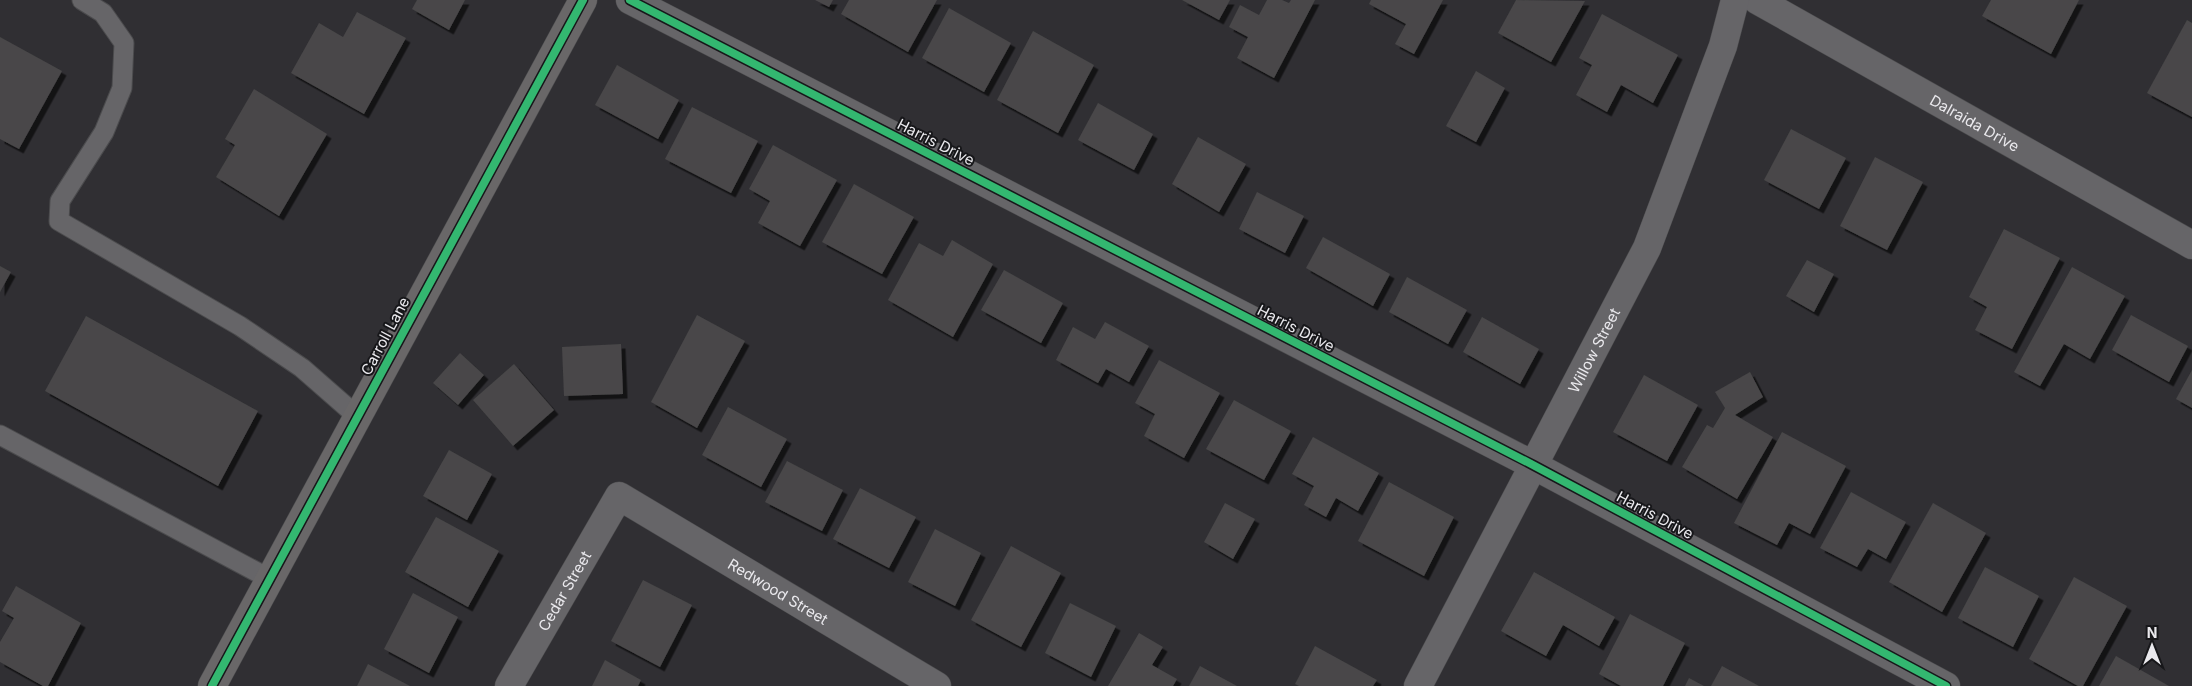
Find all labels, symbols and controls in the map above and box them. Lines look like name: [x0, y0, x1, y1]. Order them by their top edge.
street label: Dalraida Drive: [1927, 90, 2023, 155]
street label: Harris Drive: [894, 114, 978, 170]
street label: Carroll Lane: [357, 294, 413, 378]
street label: Harris Drive: [1254, 300, 1338, 356]
street label: Willow Street: [1564, 304, 1624, 396]
street label: Harris Drive: [1613, 487, 1697, 543]
street label: Cedar Street: [533, 547, 595, 634]
street label: Redwood Street: [725, 554, 832, 628]
north arrow: [2127, 621, 2177, 671]
text: N: [2147, 624, 2157, 641]

